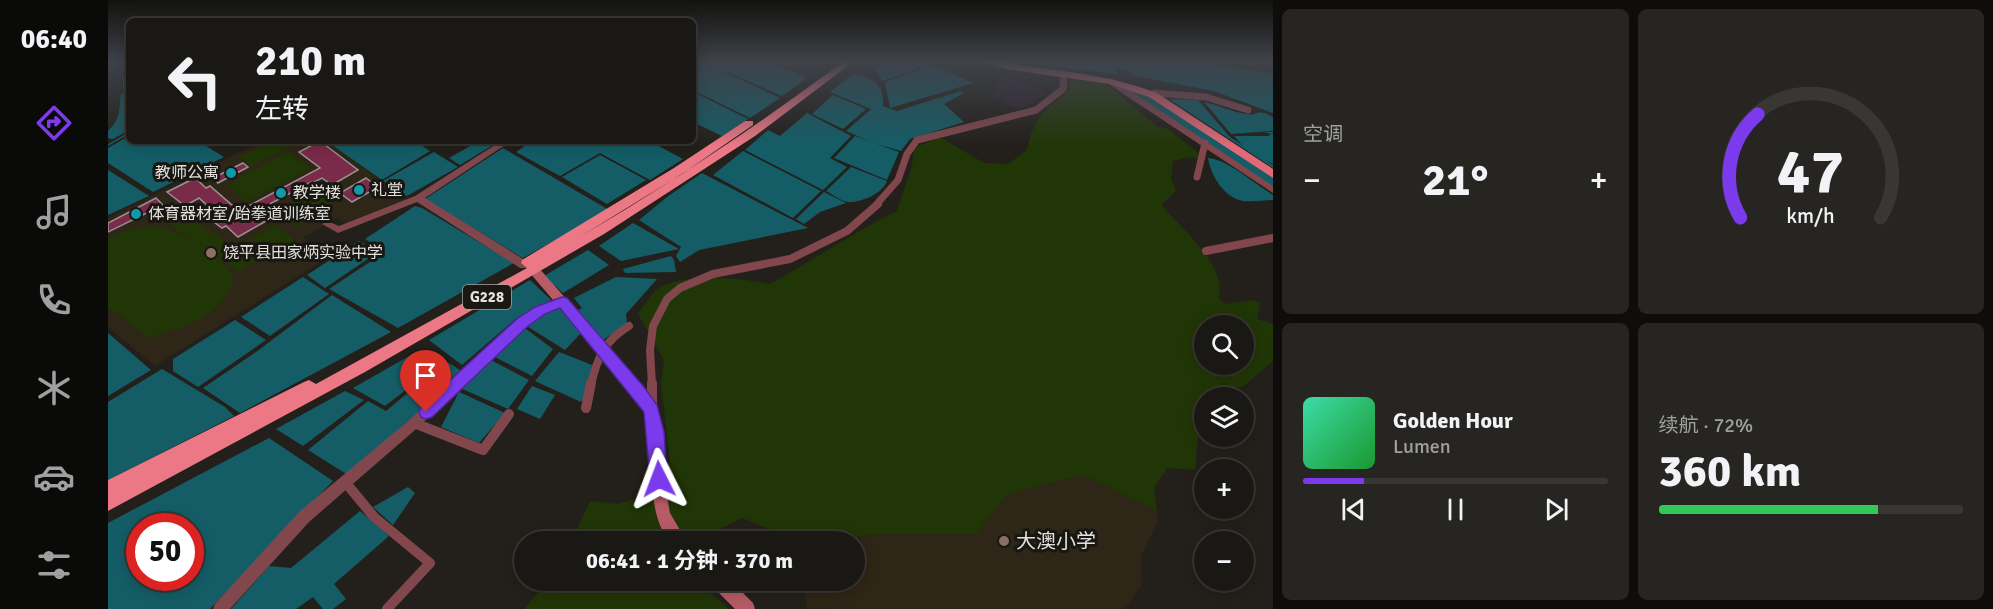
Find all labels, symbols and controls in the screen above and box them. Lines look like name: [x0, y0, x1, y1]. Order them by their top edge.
text: 06:40: [21, 23, 87, 56]
text: 210 m: [255, 36, 366, 87]
icon: left: [156, 42, 234, 120]
text: 左转: [255, 93, 309, 126]
icon: directions: [33, 102, 75, 144]
text: 空调: [1303, 122, 1343, 147]
text: 47: [1777, 133, 1844, 210]
text: 21°: [1422, 153, 1489, 208]
text: −: [1303, 160, 1321, 201]
text: +: [1590, 160, 1607, 201]
place label: 教师公寓: [155, 163, 219, 183]
marker: 教师公寓: [224, 166, 238, 180]
place label: 礼堂: [371, 180, 403, 200]
place label: 教学楼: [293, 183, 341, 203]
marker: 礼堂: [352, 183, 366, 197]
marker: 教学楼: [274, 186, 288, 200]
icon: music: [33, 191, 75, 233]
place label: 体育器材室/跆拳道训练室: [148, 204, 331, 224]
text: km/h: [1786, 204, 1835, 230]
marker: 体育器材室/跆拳道训练室: [129, 207, 143, 221]
place label: 饶平县田家炳实验中学: [223, 243, 383, 263]
marker: 饶平县田家炳实验中学: [204, 246, 218, 260]
icon: phone: [33, 279, 75, 321]
road number: G228: [463, 285, 511, 309]
map controls: [1194, 315, 1254, 591]
button: search: [1194, 315, 1254, 375]
pin: [400, 350, 451, 412]
icon: arrive: [409, 359, 442, 392]
icon: climate: [33, 367, 75, 409]
button: layers: [1194, 387, 1254, 447]
text: Golden Hour: [1393, 407, 1513, 434]
text: 续航 · 72%: [1659, 413, 1753, 438]
text: Lumen: [1393, 434, 1451, 459]
text: 360 km: [1659, 444, 1801, 499]
position arrow: [627, 447, 691, 511]
icon: car: [33, 456, 75, 498]
button: +: [1194, 459, 1254, 519]
icon: previous: [1337, 493, 1370, 526]
icon: pause: [1439, 493, 1472, 526]
icon: next: [1540, 493, 1573, 526]
speed limit sign: 50: [126, 513, 204, 591]
place label: 大澳小学: [1016, 529, 1096, 554]
button: −: [1194, 531, 1254, 591]
marker: 大澳小学: [997, 534, 1011, 548]
icon: filters: [33, 544, 75, 586]
text: 06:41 · 1 分钟 · 370 m: [586, 547, 793, 574]

